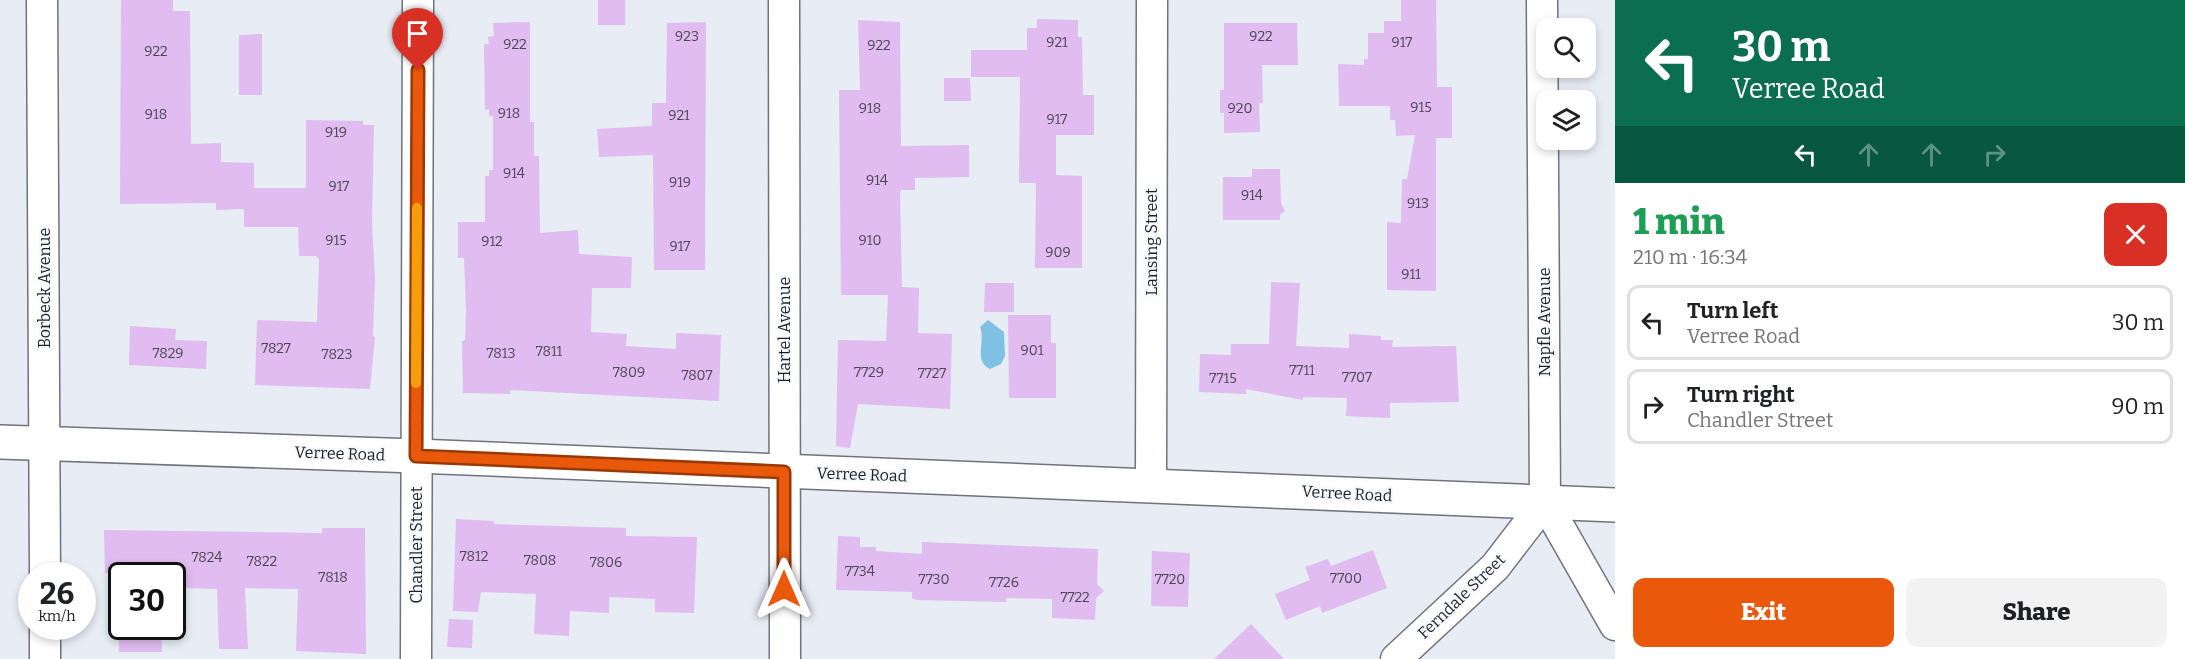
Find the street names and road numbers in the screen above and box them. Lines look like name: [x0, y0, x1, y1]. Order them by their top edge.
street label: Lansing Street: [1142, 188, 1161, 296]
street label: Borbeck Avenue: [35, 228, 54, 348]
street label: Napfle Avenue: [1535, 267, 1554, 377]
street label: Hartel Avenue: [775, 277, 794, 383]
street label: Verree Road: [294, 442, 386, 465]
street label: Verree Road: [816, 463, 908, 486]
street label: Verree Road: [1301, 482, 1393, 505]
street label: Chandler Street: [407, 486, 426, 603]
street label: Ferndale Street: [1414, 550, 1509, 643]

